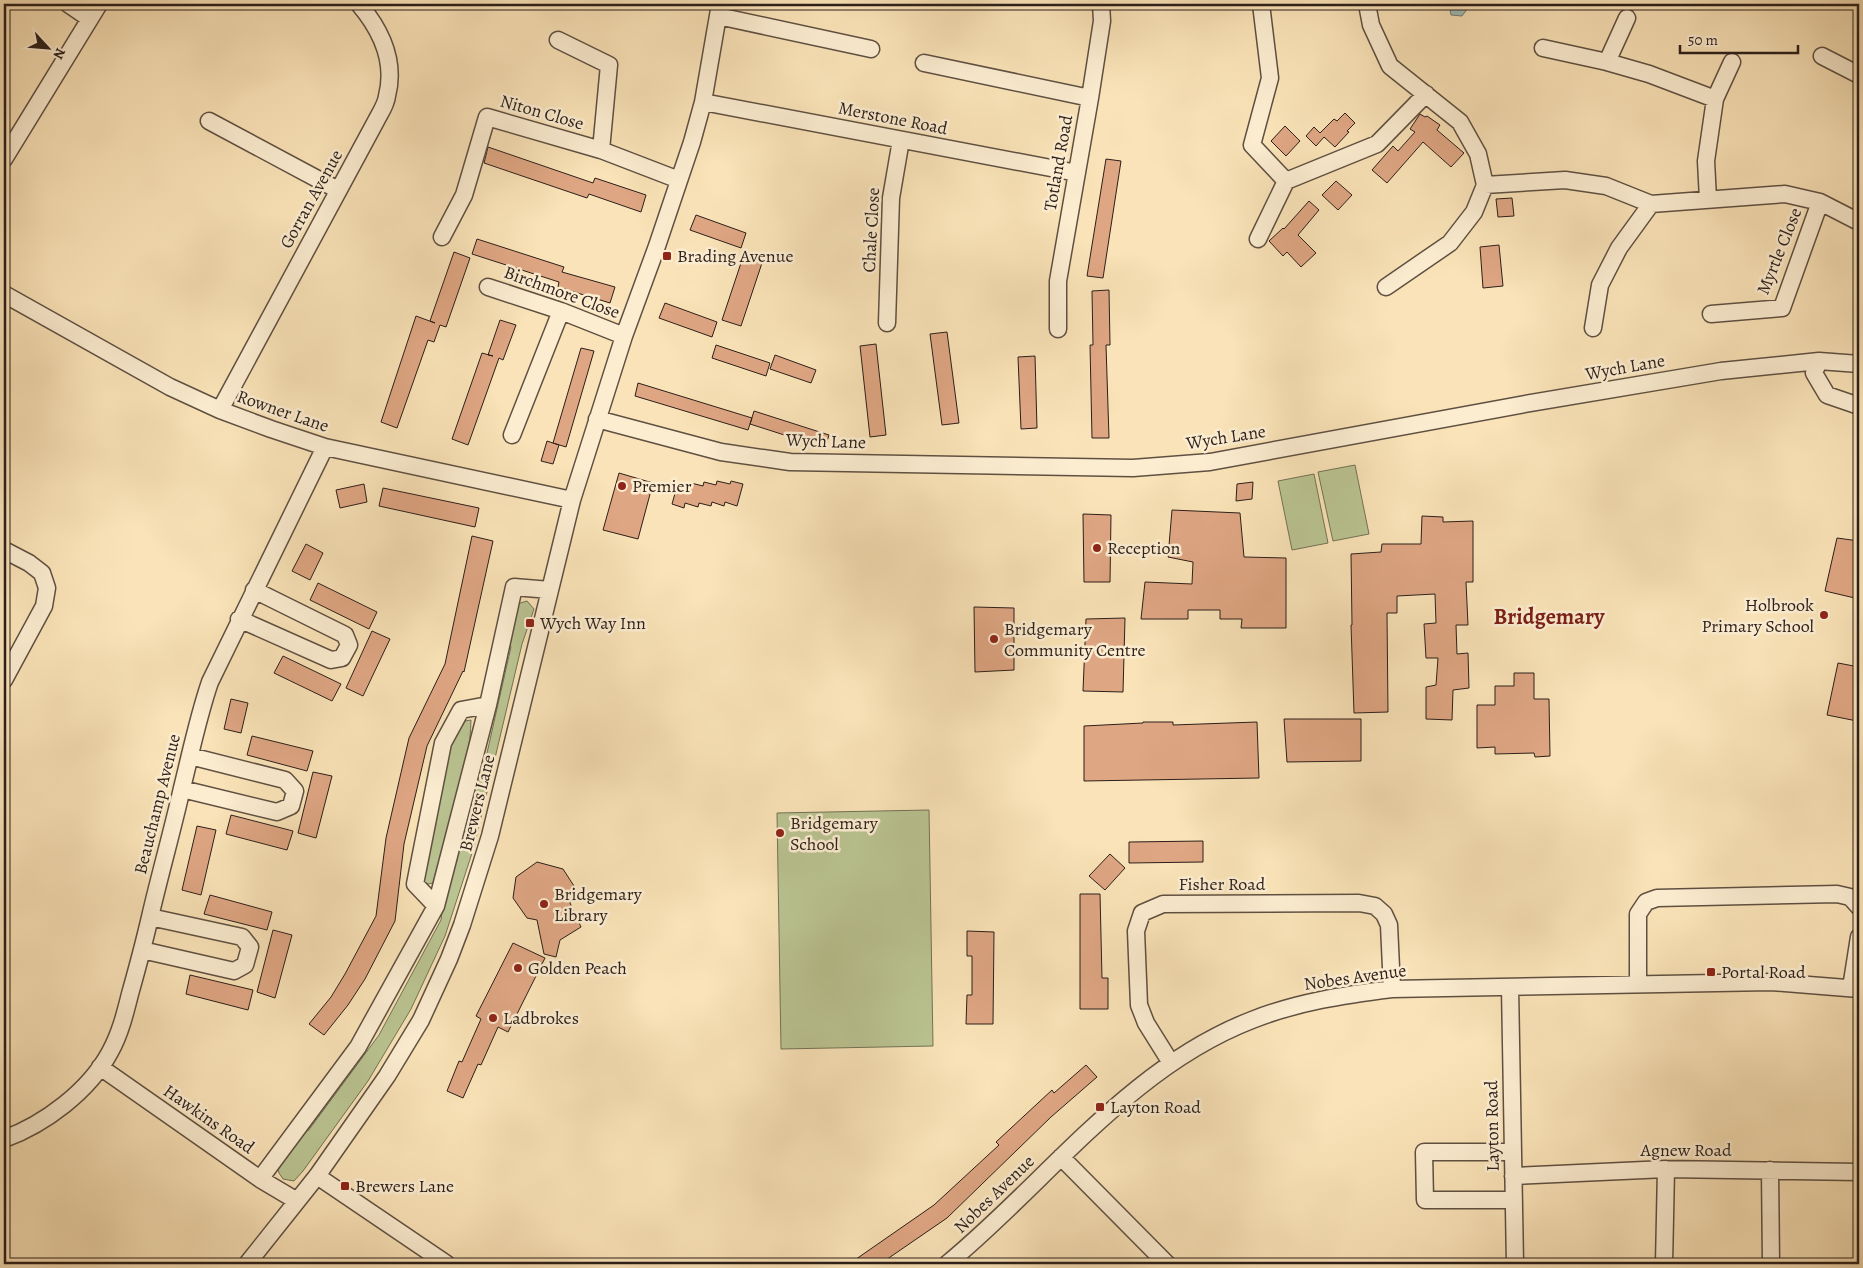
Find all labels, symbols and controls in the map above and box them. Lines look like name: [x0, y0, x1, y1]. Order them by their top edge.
north arrow: [22, 22, 72, 72]
scale bar: [1680, 22, 1798, 54]
text: 50 m: [1688, 30, 1718, 50]
text: N: [48, 45, 70, 62]
street label: Niton Close: [497, 89, 587, 135]
street label: Merstone Road: [836, 96, 950, 140]
street label: Totland Road: [1038, 113, 1078, 213]
street label: Gorran Avenue: [274, 145, 348, 253]
street label: Chale Close: [857, 187, 885, 273]
street label: Myrtle Close: [1751, 204, 1807, 298]
place label: Brading Avenue: [677, 244, 793, 268]
marker: Brading Avenue: [661, 250, 673, 262]
street label: Birchmore Close: [501, 260, 623, 324]
street label: Wych Lane: [1582, 348, 1667, 386]
street label: Rowner Lane: [234, 384, 332, 438]
street label: Wych Lane: [1183, 419, 1268, 455]
street label: Wych Lane: [784, 428, 867, 454]
place label: Premier: [632, 474, 692, 498]
marker: Premier: [616, 480, 628, 492]
place label: Reception: [1107, 536, 1180, 560]
marker: Reception: [1091, 542, 1103, 554]
place label: Holbrook Primary School: [1701, 593, 1815, 638]
district label: Bridgemary: [1494, 602, 1605, 632]
marker: Holbrook Primary School: [1818, 609, 1830, 621]
place label: Wych Way Inn: [539, 611, 646, 635]
marker: Wych Way Inn: [524, 617, 536, 629]
place label: Bridgemary Community Centre: [1004, 617, 1146, 662]
marker: Bridgemary Community Centre: [988, 633, 1000, 645]
street label: Beauchamp Avenue: [128, 731, 186, 877]
street label: Brewers Lane: [453, 752, 501, 854]
place label: Bridgemary School: [790, 811, 879, 856]
marker: Bridgemary School: [774, 827, 786, 839]
street label: Fisher Road: [1179, 872, 1266, 896]
place label: Bridgemary Library: [554, 882, 643, 927]
marker: Bridgemary Library: [538, 898, 550, 910]
place label: Golden Peach: [528, 956, 627, 980]
street label: Nobes Avenue: [1302, 958, 1408, 996]
place label: Portal Road: [1721, 960, 1806, 984]
marker: Golden Peach: [512, 962, 524, 974]
marker: Portal Road: [1705, 966, 1717, 978]
place label: Ladbrokes: [503, 1006, 579, 1030]
marker: Ladbrokes: [487, 1012, 499, 1024]
street label: Hawkins Road: [159, 1079, 260, 1159]
street label: Layton Road: [1479, 1080, 1505, 1172]
place label: Layton Road: [1110, 1095, 1201, 1119]
marker: Layton Road: [1094, 1101, 1106, 1113]
street label: Agnew Road: [1639, 1138, 1732, 1162]
street label: Nobes Avenue: [949, 1150, 1039, 1238]
place label: Brewers Lane: [355, 1174, 454, 1198]
marker: Brewers Lane: [339, 1180, 351, 1192]

